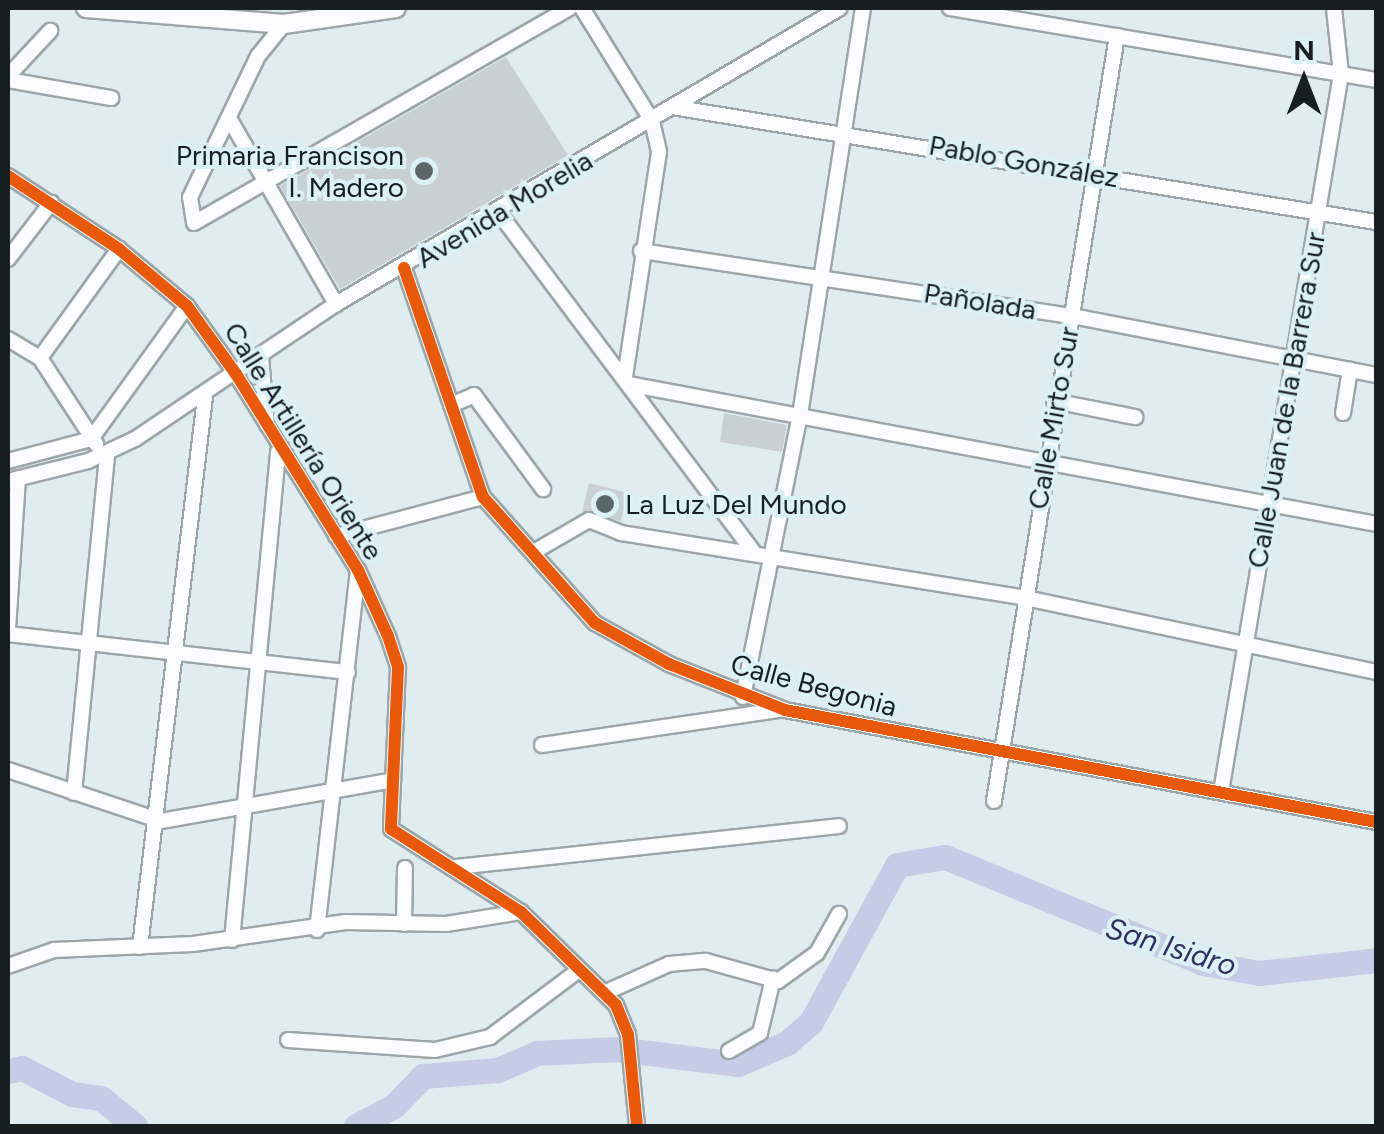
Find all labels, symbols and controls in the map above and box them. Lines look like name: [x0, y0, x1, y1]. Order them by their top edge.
north arrow: [1254, 30, 1354, 130]
text: N: [1293, 33, 1315, 67]
street label: Pablo González: [926, 128, 1122, 194]
place label: Primaria Francison I. Madero: [176, 138, 404, 204]
street label: Avenida Morelia: [410, 143, 598, 275]
marker: Primaria Francison I. Madero: [413, 160, 435, 182]
street label: Calle Juan de la Barrera Sur: [1240, 229, 1332, 571]
street label: Pañolada: [921, 276, 1039, 326]
street label: Calle Artillería Oriente: [217, 316, 391, 566]
street label: Calle Mirto Sur: [1020, 324, 1086, 512]
place label: La Luz Del Mundo: [625, 487, 847, 521]
marker: La Luz Del Mundo: [594, 493, 616, 515]
street label: Calle Begonia: [727, 647, 901, 723]
water label: San Isidro: [1101, 910, 1241, 984]

